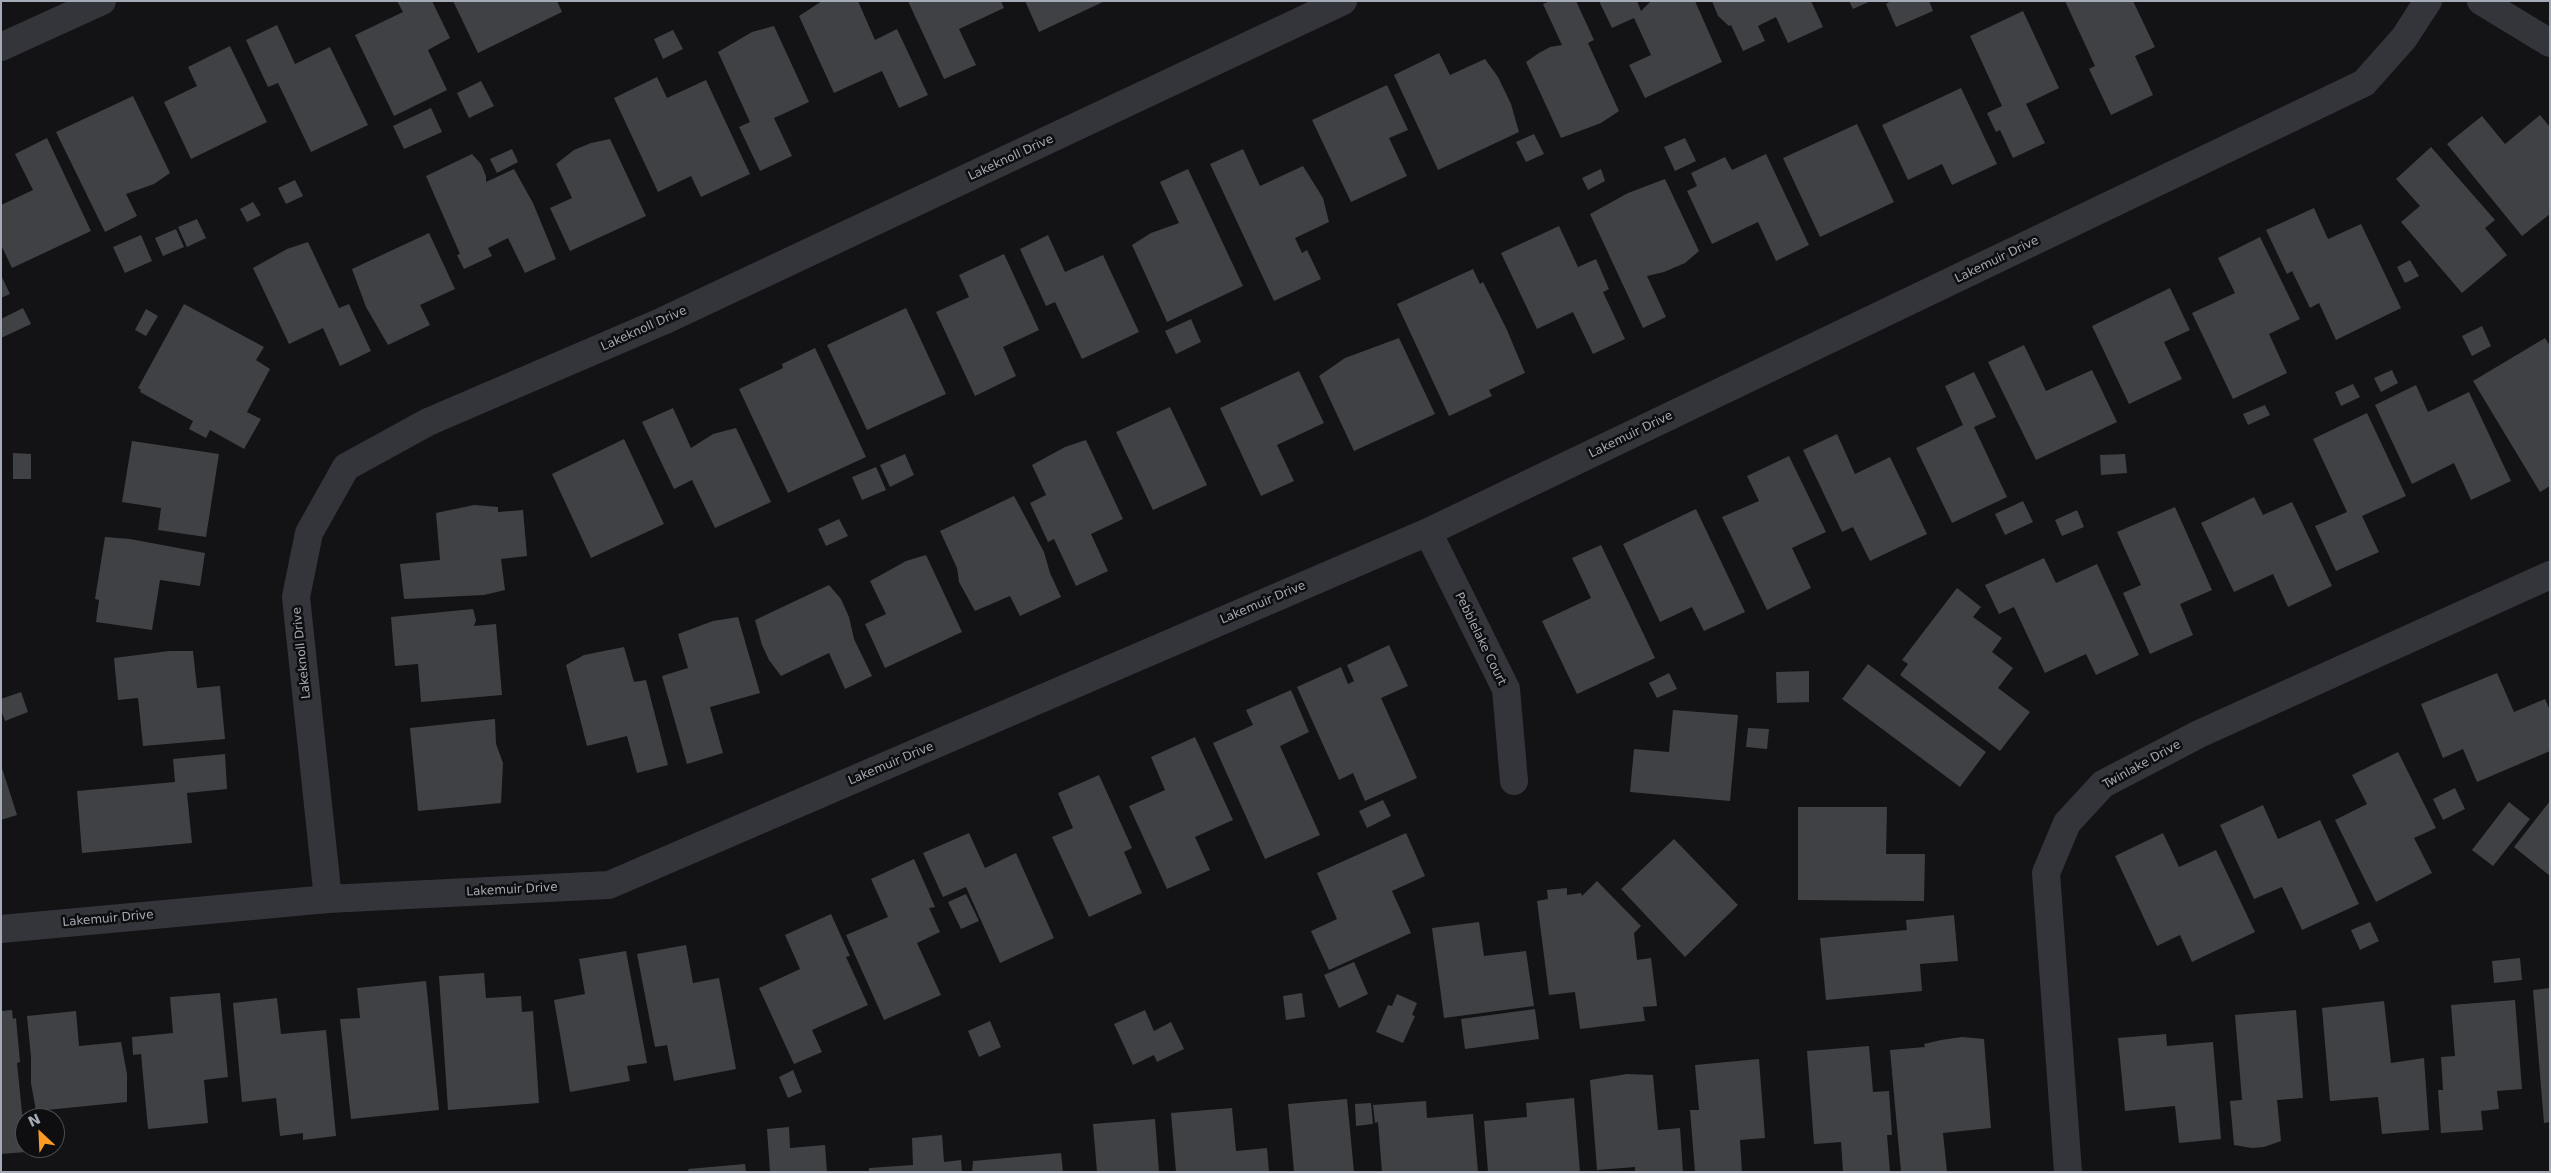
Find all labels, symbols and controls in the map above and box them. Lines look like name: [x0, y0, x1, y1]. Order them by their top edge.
street label: Lakeknoll Drive: [966, 132, 1056, 184]
street label: Lakemuir Drive: [1953, 234, 2041, 286]
street label: Lakeknoll Drive: [599, 304, 689, 354]
street label: Lakemuir Drive: [1587, 409, 1675, 461]
street label: Lakemuir Drive: [1218, 579, 1308, 627]
street label: Pebblelake Court: [1451, 590, 1509, 688]
street label: Lakeknoll Drive: [290, 606, 314, 700]
street label: Twinlake Drive: [2101, 738, 2183, 792]
street label: Lakemuir Drive: [846, 740, 936, 788]
street label: Lakemuir Drive: [466, 880, 558, 900]
street label: Lakemuir Drive: [62, 908, 154, 930]
north arrow: [15, 1108, 65, 1158]
text: N: [25, 1111, 43, 1130]

